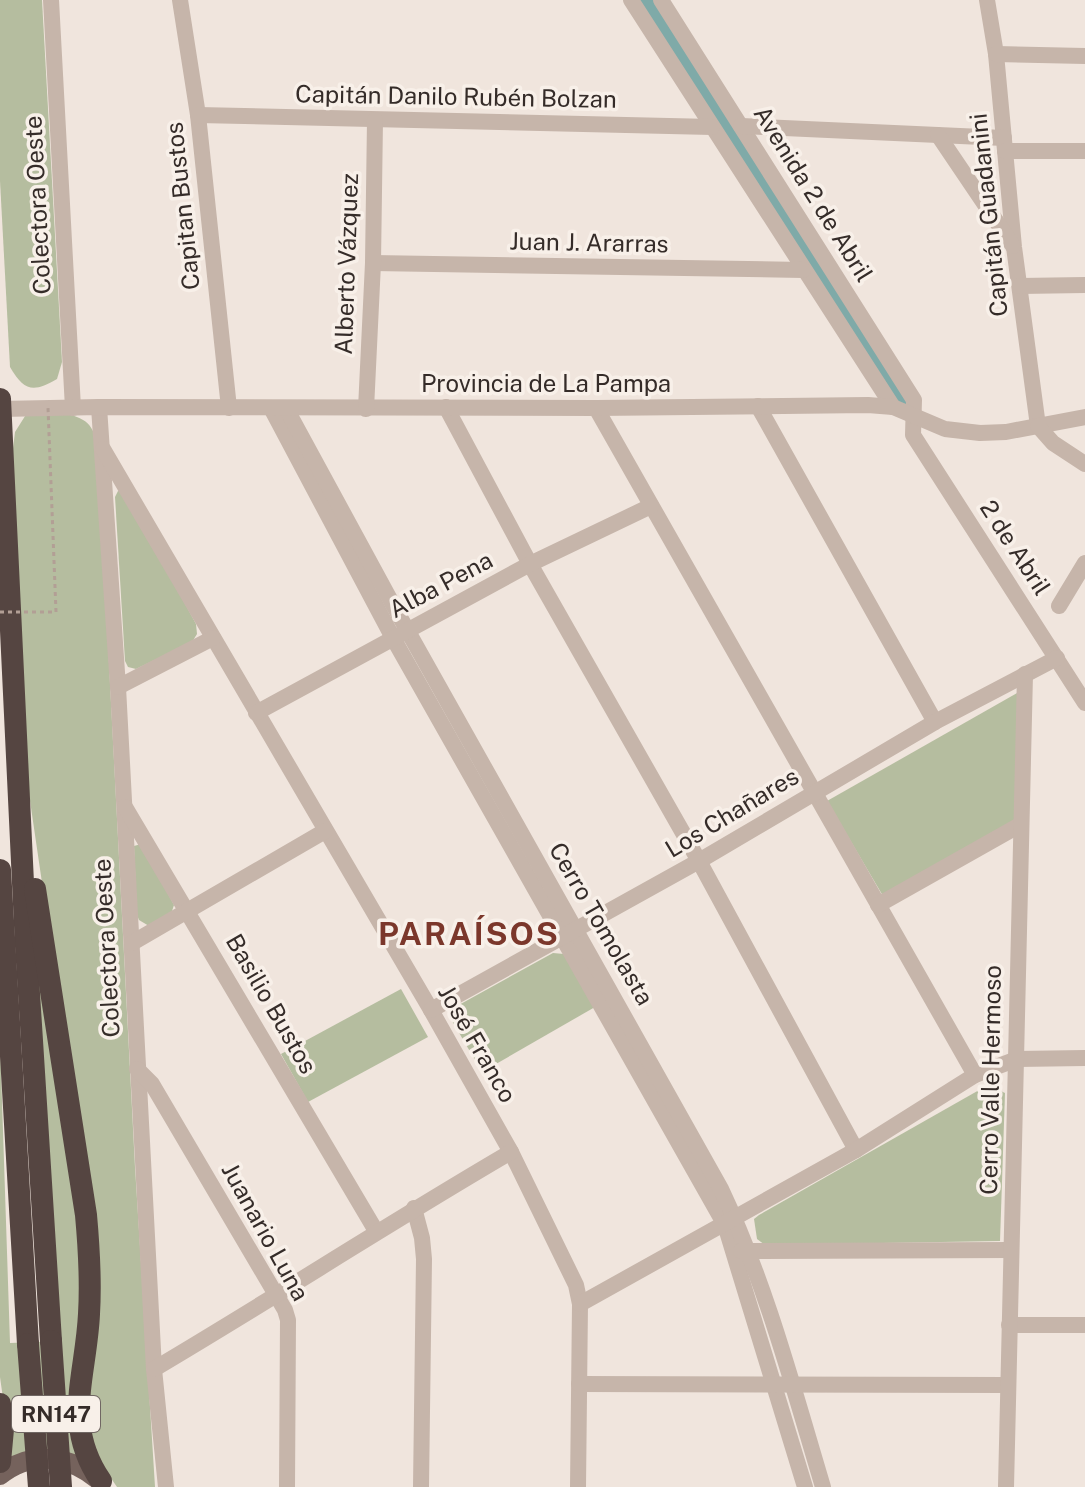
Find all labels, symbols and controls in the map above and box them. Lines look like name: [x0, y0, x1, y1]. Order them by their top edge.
street label: Capitán Danilo Rubén Bolzan: [295, 79, 617, 113]
street label: Avenida 2 de Abril: [749, 100, 879, 286]
street label: Capitán Guadanini: [963, 112, 1013, 318]
street label: Colectora Oeste: [18, 115, 56, 295]
street label: Capitan Bustos: [159, 121, 205, 291]
street label: Alberto Vázquez: [329, 173, 363, 355]
street label: Juan J. Ararras: [509, 227, 669, 257]
street label: Provincia de La Pampa: [421, 369, 671, 397]
street label: 2 de Abril: [975, 495, 1057, 600]
street label: Alba Pena: [384, 545, 497, 623]
street label: Los Chañares: [660, 761, 803, 863]
street label: Cerro Tomolasta: [544, 837, 660, 1010]
street label: Colectora Oeste: [87, 858, 125, 1038]
district label: PARAÍSOS: [378, 915, 560, 952]
street label: Basilio Bustos: [221, 929, 323, 1078]
street label: Cerro Valle Hermoso: [974, 965, 1006, 1195]
street label: José Franco: [433, 980, 523, 1107]
street label: Juanario Luna: [216, 1158, 315, 1305]
road number: RN147: [12, 1396, 100, 1432]

